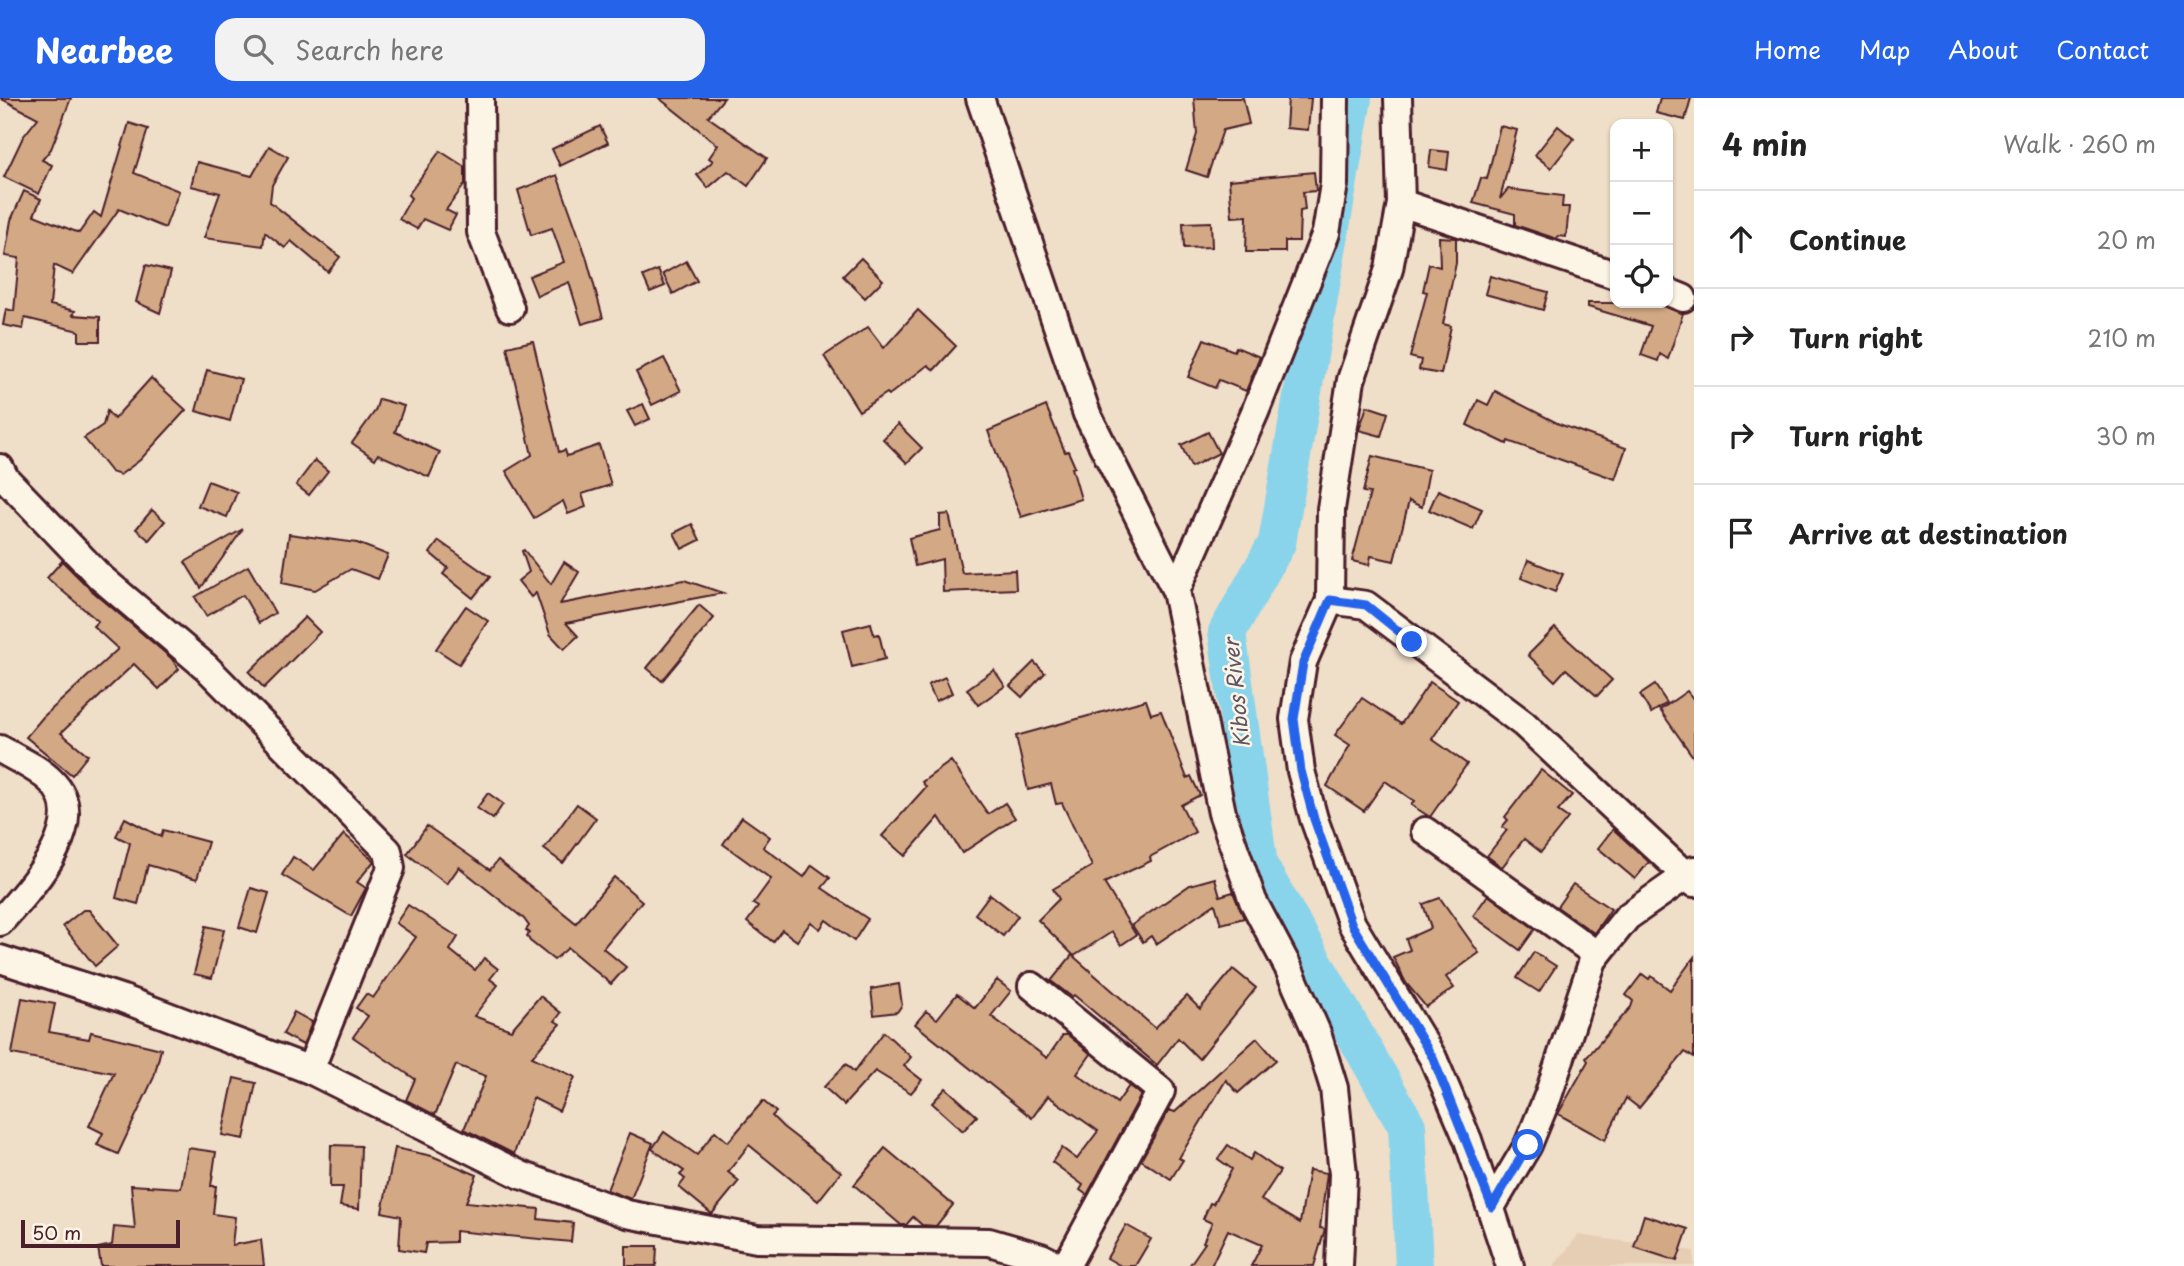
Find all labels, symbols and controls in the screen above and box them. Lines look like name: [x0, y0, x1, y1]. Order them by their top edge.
search box: [215, 18, 705, 81]
text: Nearbee: [35, 24, 173, 74]
icon: search: [239, 30, 277, 68]
text: Search here: [295, 30, 444, 69]
text: Home: [1754, 31, 1821, 67]
text: Map: [1859, 31, 1910, 67]
text: About: [1948, 31, 2018, 67]
text: Contact: [2056, 31, 2149, 67]
map controls: [1610, 119, 1673, 308]
button: +: [1610, 119, 1673, 182]
text: 4 min: [1722, 121, 1808, 166]
text: Walk · 260 m: [2003, 126, 2156, 161]
button: −: [1610, 182, 1673, 245]
icon: ahead: [1722, 220, 1760, 258]
text: Continue: [1789, 220, 1906, 259]
text: 20 m: [2097, 222, 2156, 257]
button: locate: [1610, 245, 1673, 308]
icon: right: [1722, 318, 1760, 356]
text: Turn right: [1789, 318, 1923, 357]
text: 210 m: [2088, 320, 2156, 355]
icon: right: [1722, 416, 1760, 454]
text: Turn right: [1789, 416, 1923, 455]
text: 30 m: [2095, 418, 2156, 453]
icon: arrive: [1722, 514, 1760, 552]
text: Arrive at destination: [1789, 514, 2068, 553]
route end: [1396, 626, 1427, 657]
water label: Kibos River: [1213, 635, 1257, 749]
route start: [1512, 1129, 1543, 1160]
scale bar: [21, 1217, 180, 1249]
text: 50 m: [32, 1218, 81, 1246]

